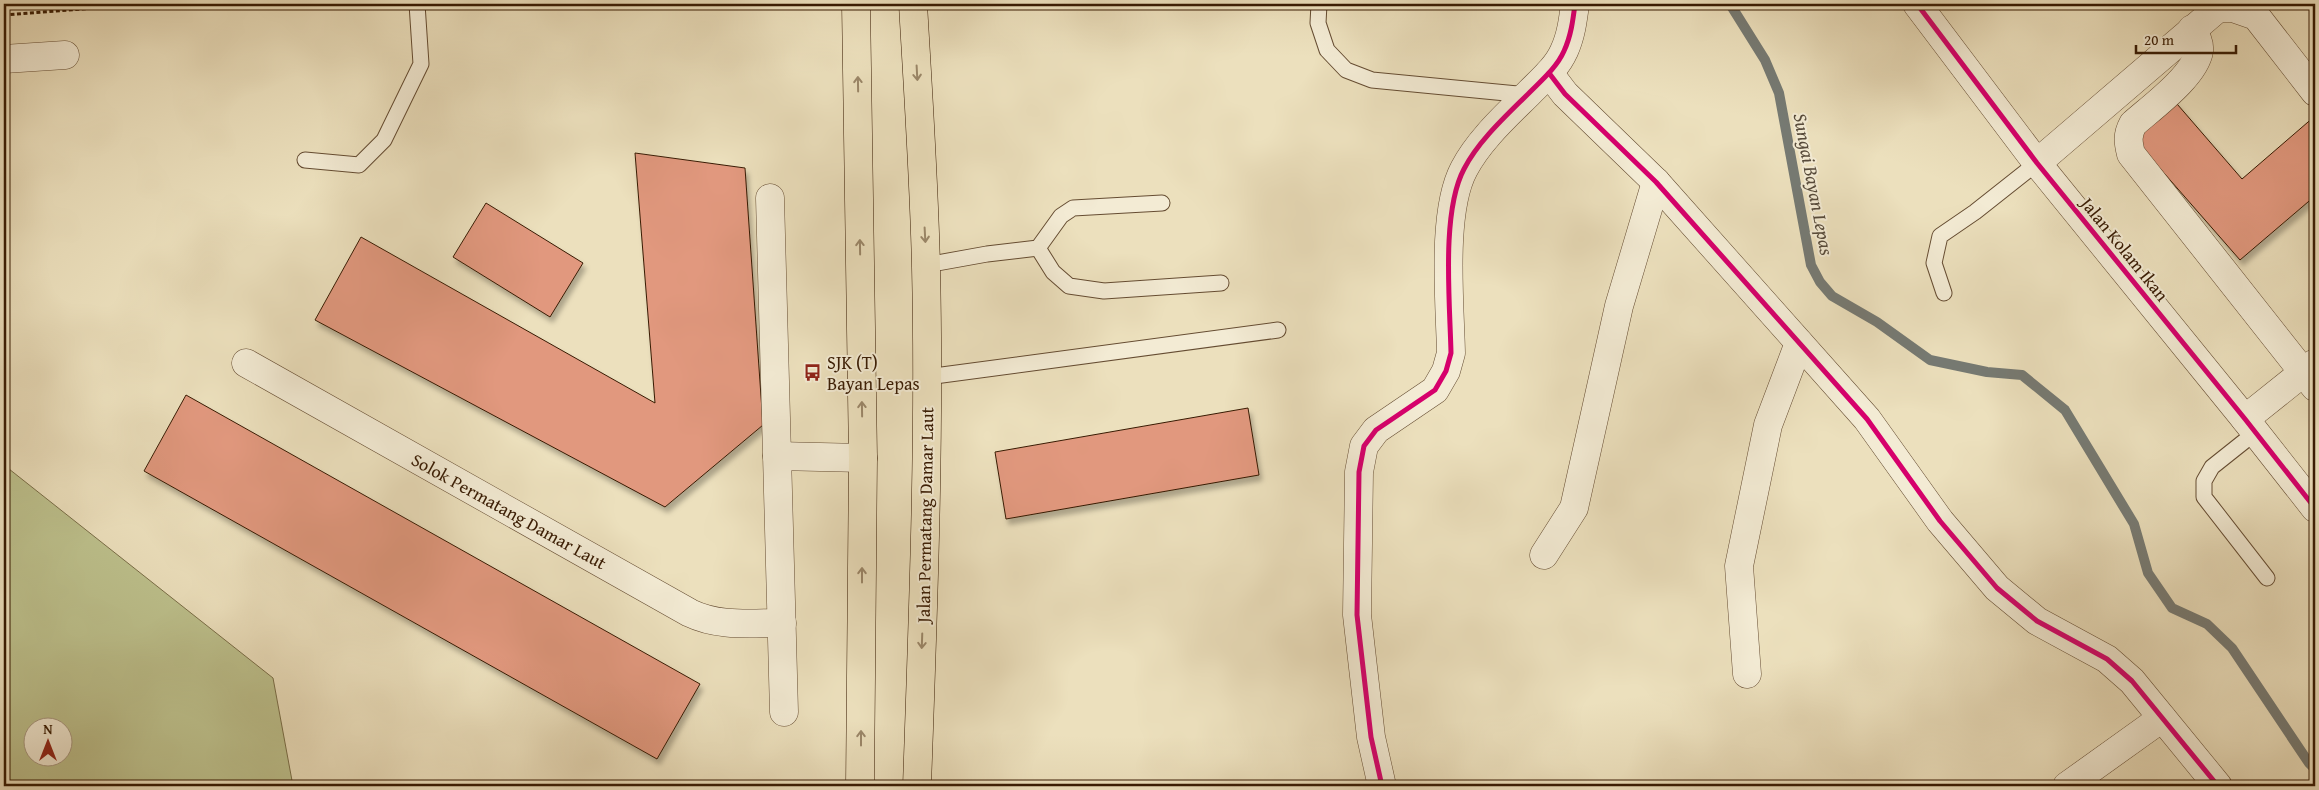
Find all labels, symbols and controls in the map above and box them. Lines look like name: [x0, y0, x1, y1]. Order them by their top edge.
scale bar: [2136, 22, 2236, 54]
text: 20 m: [2144, 29, 2175, 50]
one-way arrow: [912, 65, 921, 81]
one-way arrow: [853, 76, 863, 92]
water label: Sungai Bayan Lepas: [1787, 111, 1842, 258]
street label: Jalan Kolam Ikan: [2073, 190, 2176, 307]
one-way arrow: [920, 227, 929, 243]
one-way arrow: [855, 239, 865, 255]
place label: SJK (T) Bayan Lepas: [827, 349, 920, 397]
bus stop icon: SJK (T) Bayan Lepas: [803, 362, 823, 382]
one-way arrow: [857, 401, 867, 418]
street label: Jalan Permatang Damar Laut: [910, 406, 940, 625]
street label: Solok Permatang Damar Laut: [407, 446, 612, 576]
one-way arrow: [857, 567, 867, 584]
one-way arrow: [917, 632, 927, 649]
north arrow: [22, 718, 72, 768]
text: N: [43, 719, 53, 739]
one-way arrow: [856, 730, 865, 746]

